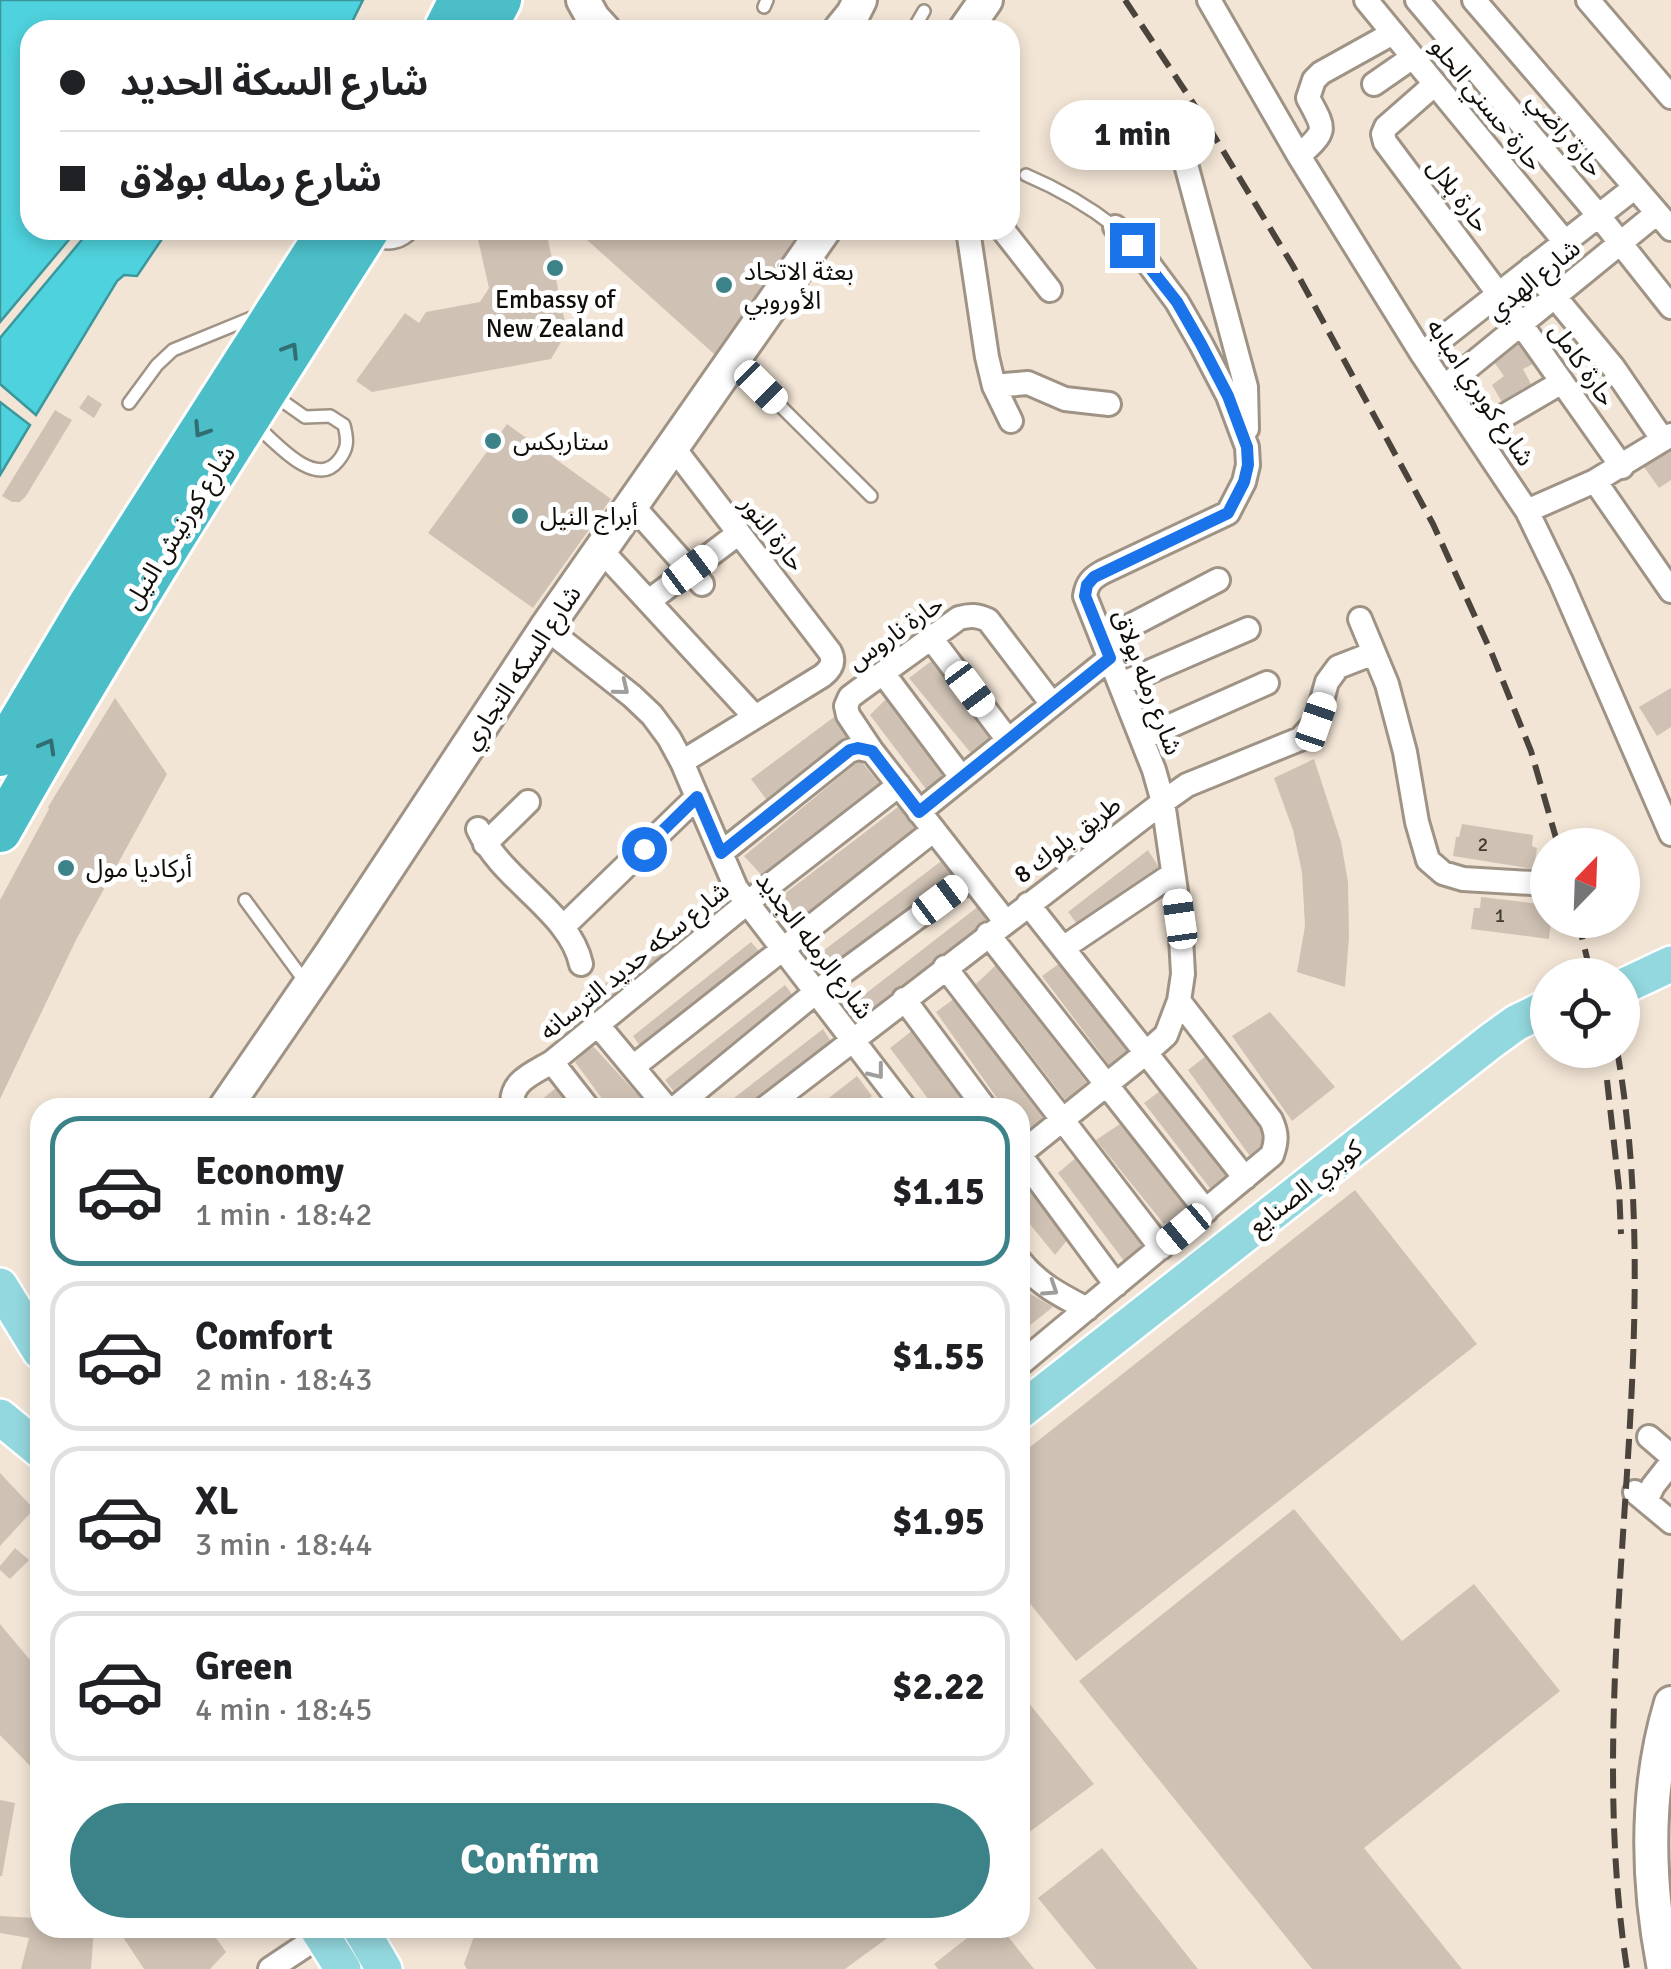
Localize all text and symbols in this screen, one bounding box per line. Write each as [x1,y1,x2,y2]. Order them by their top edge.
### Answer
street label: حارة حسني الحلو [1421,32,1550,179]
text: شارع السكة الحديد [120,59,428,106]
street label: حارة راضي [1518,86,1610,186]
callout: 1 min [1050,100,1214,170]
text: 1 min [1094,115,1171,154]
street label: حارة بلال [1421,152,1497,239]
text: شارع رمله بولاق [120,155,382,202]
route end [1110,223,1155,268]
street label: شارع الهدي [1480,232,1589,330]
place label: بعثة الاتحاد الأوروبي [744,256,854,320]
marker: Embassy of New Zealand [544,257,566,279]
marker: بعثة الاتحاد الأوروبي [713,274,735,296]
place label: Embassy of New Zealand [486,284,624,344]
street label: شارع كوبري امبابه [1417,313,1541,474]
street label: حارة كامل [1543,317,1622,412]
one-way arrow [279,342,298,360]
car [729,355,793,419]
one-way arrow [194,419,213,437]
place label: ستاربكس [513,426,609,457]
marker: ستاربكس [482,430,504,452]
street label: شارع كورنيش النيل [117,440,245,616]
street label: حارة النور [733,488,812,577]
place label: أبراج النيل [540,501,638,535]
marker: أبراج النيل [509,505,531,527]
car [657,540,723,600]
street label: شارع السكه التجاري [455,579,591,757]
street label: حارة ناروس [841,588,949,677]
street label: شارع رمله بولاق [1103,605,1189,760]
car [940,656,1000,722]
one-way arrow [611,677,629,695]
car [1292,689,1340,755]
one-way arrow [35,738,55,756]
street label: طريق بلوك 8 [1008,789,1127,890]
route start [622,827,667,872]
north arrow [1530,828,1640,938]
map controls [1530,828,1640,1068]
house number: 2 [1478,832,1488,857]
place label: أركاديا مول [86,853,192,884]
marker: أركاديا مول [55,857,77,879]
street label: شارع الرمله الجديد [747,866,880,1027]
car [907,870,973,930]
street label: شارع سكه حديد الترسانه [533,874,737,1049]
car [1161,887,1199,951]
house number: 1 [1495,903,1505,928]
button: locate [1530,958,1640,1068]
one-way arrow [866,1061,883,1079]
street label: كوبري الصنايع [1242,1133,1371,1244]
icon: car [75,1146,165,1236]
text: Economy [195,1148,344,1195]
text: $1.15 [892,1168,985,1215]
text: 1 min · 18:42 [195,1195,373,1234]
car [1151,1198,1217,1260]
one-way arrow [1040,1276,1058,1295]
icon: car [75,1311,165,1401]
text: Comfort [195,1313,333,1360]
text: $1.55 [892,1333,985,1380]
text: 2 min · 18:43 [195,1360,373,1399]
icon: car [75,1476,165,1566]
text: XL [195,1478,238,1525]
text: $1.95 [892,1498,985,1545]
text: 3 min · 18:44 [195,1525,373,1564]
icon: car [75,1641,165,1731]
text: Green [195,1643,293,1690]
text: $2.22 [892,1663,985,1710]
text: 4 min · 18:45 [195,1690,373,1729]
button: Confirm [70,1803,990,1918]

